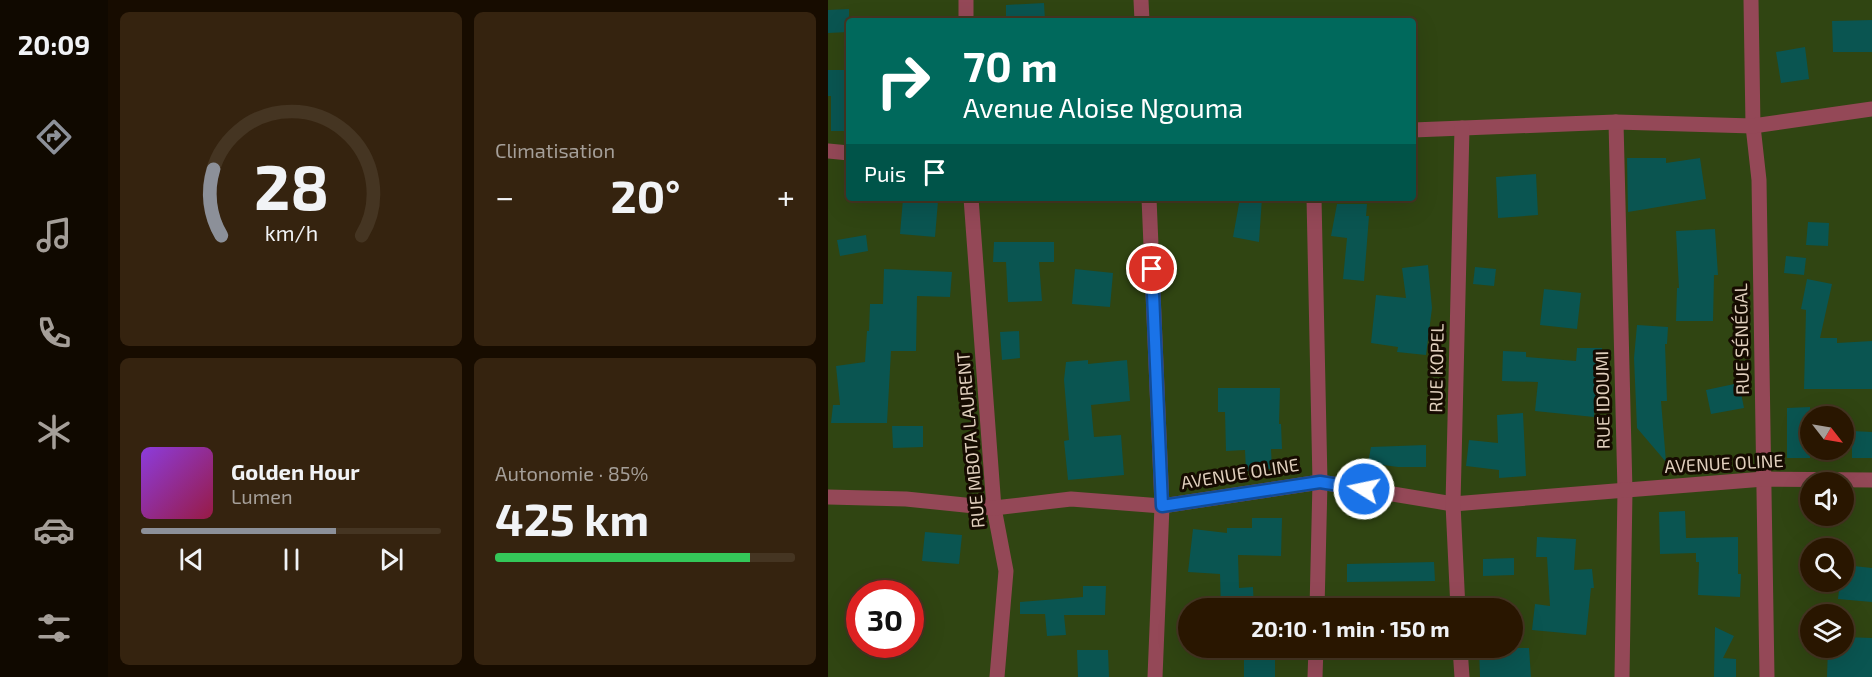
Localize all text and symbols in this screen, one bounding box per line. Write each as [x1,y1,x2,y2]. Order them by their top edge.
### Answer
text: 20:09 [18,28,90,60]
text: 70 m [963,40,1058,90]
icon: right [864,42,942,120]
text: Avenue Aloise Ngouma [963,91,1243,123]
icon: directions [33,116,75,158]
text: Climatisation [495,138,615,162]
text: 28 [253,148,329,223]
icon: arrive [918,156,951,189]
text: Puis [864,160,906,186]
text: 20° [611,168,681,222]
text: − [495,176,514,216]
text: + [777,176,795,216]
icon: music [33,214,75,256]
text: km/h [264,220,318,245]
pin [1126,243,1177,294]
icon: arrive [1135,252,1168,285]
street label: RUE SÉNÉGAL [1729,283,1753,395]
icon: phone [33,312,75,354]
street label: RUE KOPEL [1424,323,1448,413]
street label: RUE MBOTA LAURENT [951,351,989,529]
street label: RUE IDOUMI [1590,351,1614,449]
north arrow [1800,406,1854,460]
map controls [1800,406,1854,658]
icon: climate [33,411,75,453]
street label: AVENUE OLINE [1664,449,1784,477]
street label: AVENUE OLINE [1179,453,1300,493]
position arrow [1332,457,1396,521]
text: Golden Hour [231,458,360,484]
text: Autonomie · 85% [495,461,648,485]
button: sound [1800,472,1854,526]
text: Lumen [231,484,293,508]
text: 425 km [495,491,649,545]
icon: car [33,509,75,551]
button: search [1800,538,1854,592]
icon: previous [175,543,208,576]
icon: pause [275,543,308,576]
icon: next [375,543,408,576]
speed limit sign: 30 [846,580,924,658]
button: layers [1800,604,1854,658]
icon: filters [33,607,75,649]
text: 20:10 · 1 min · 150 m [1251,615,1450,641]

